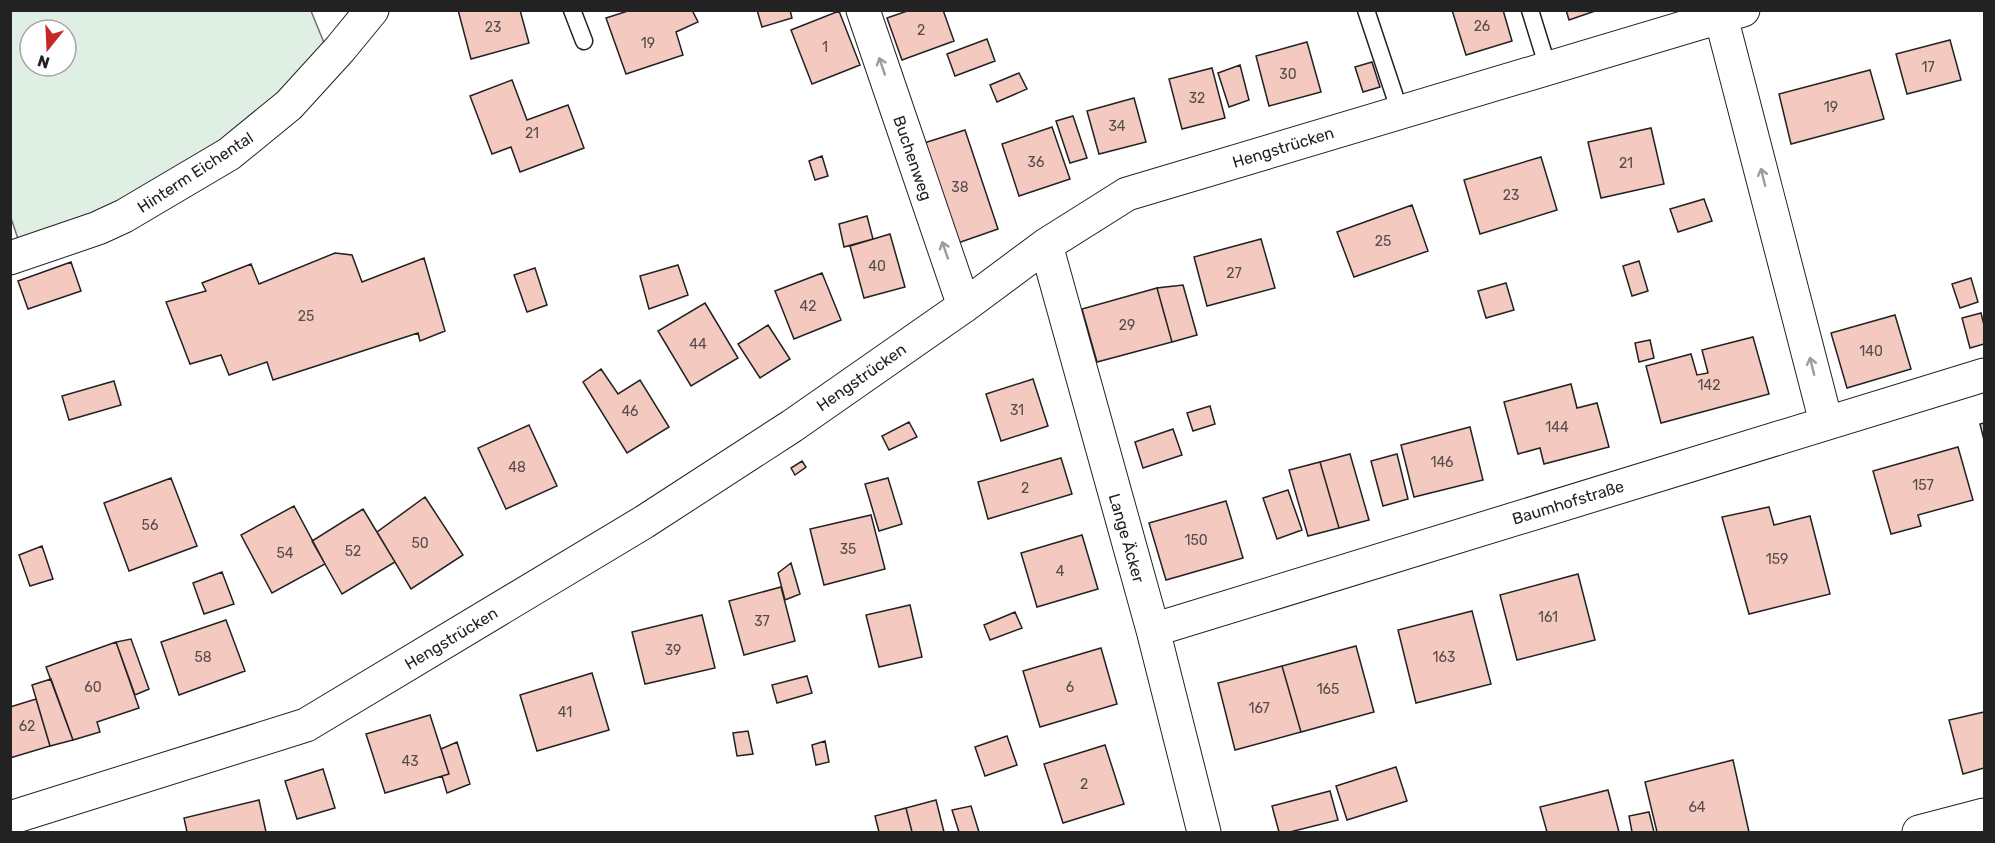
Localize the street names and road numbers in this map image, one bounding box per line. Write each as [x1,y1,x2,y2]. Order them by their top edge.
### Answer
street label: Buchenweg [889,113,936,203]
street label: Hengstrücken [1230,123,1336,172]
street label: Hinterm Eichental [134,128,257,217]
street label: Hengstrücken [813,339,910,415]
street label: Baumhofstraße [1510,476,1626,529]
street label: Lange Äcker [1105,491,1148,585]
street label: Hengstrücken [401,603,501,674]

